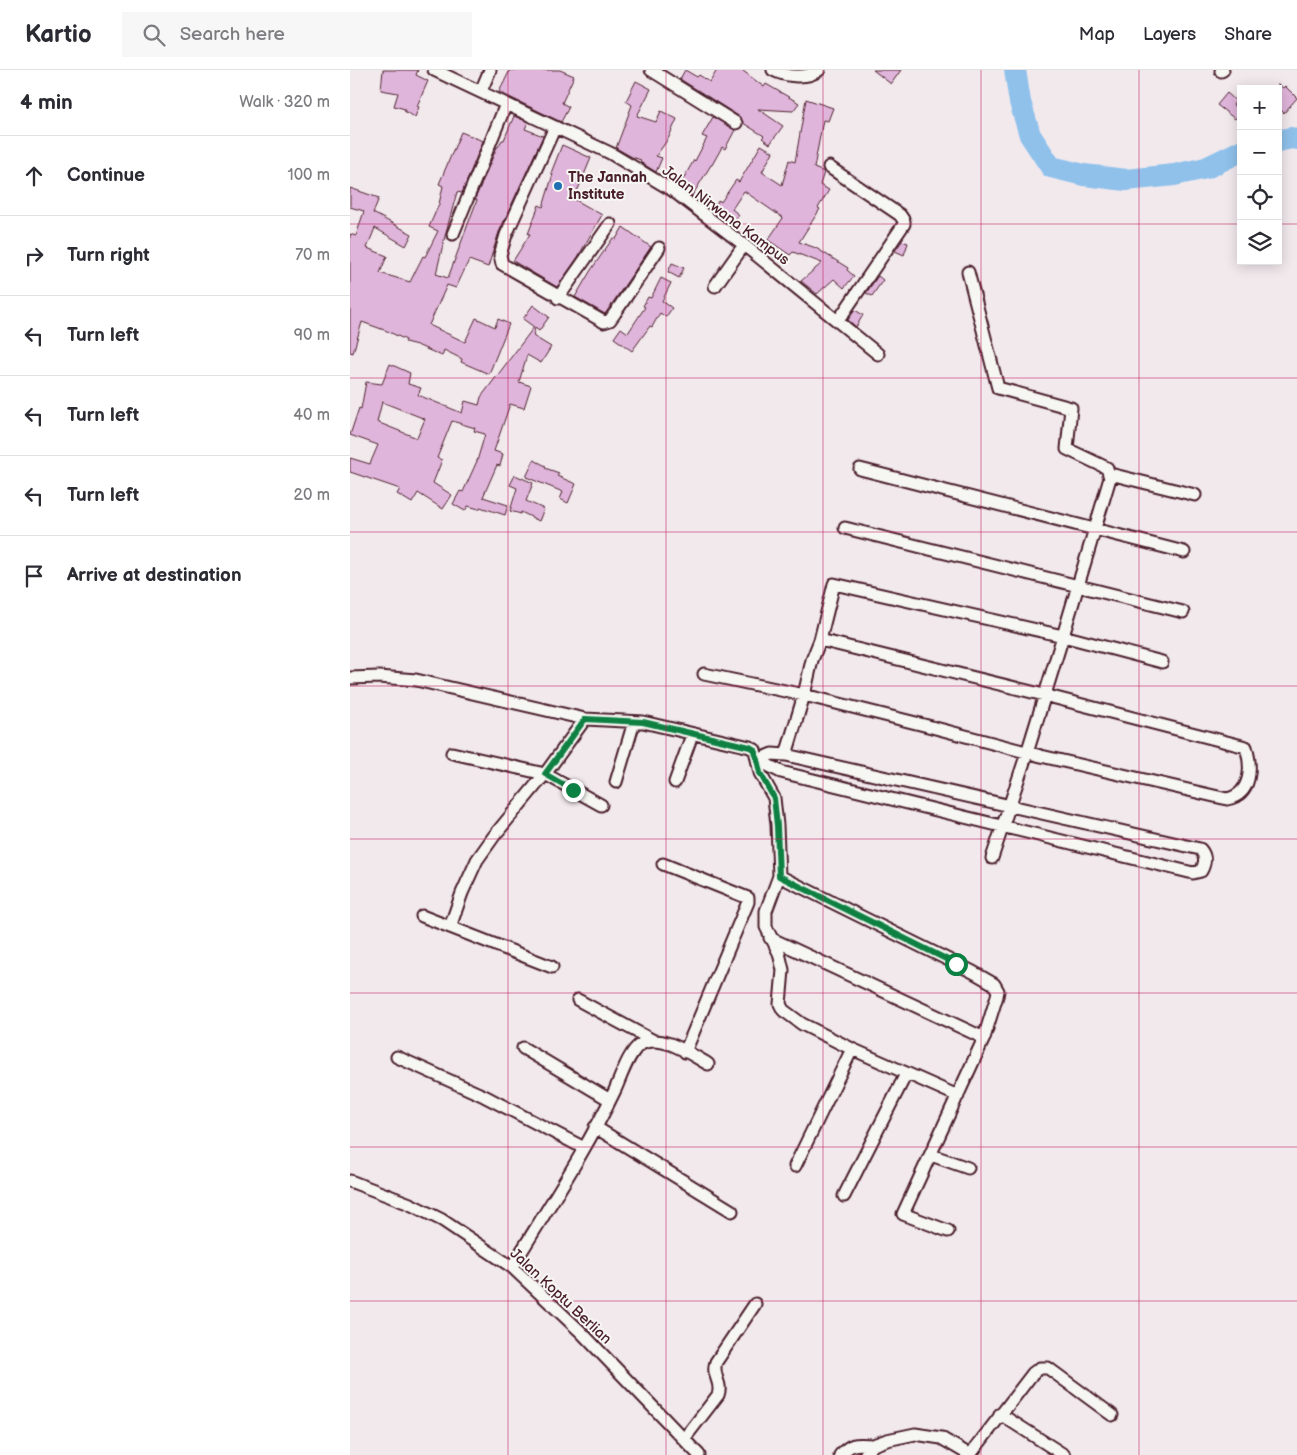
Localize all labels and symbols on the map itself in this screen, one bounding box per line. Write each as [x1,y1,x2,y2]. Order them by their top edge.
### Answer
street label: Jalan Nirwana Kampus [658,161,794,270]
place label: The Jannah Institute [568,168,647,204]
marker: The Jannah Institute [552,180,564,192]
route end [562,779,585,802]
route start [945,953,968,976]
street label: Jalan Koptu Berlian [506,1244,615,1348]

